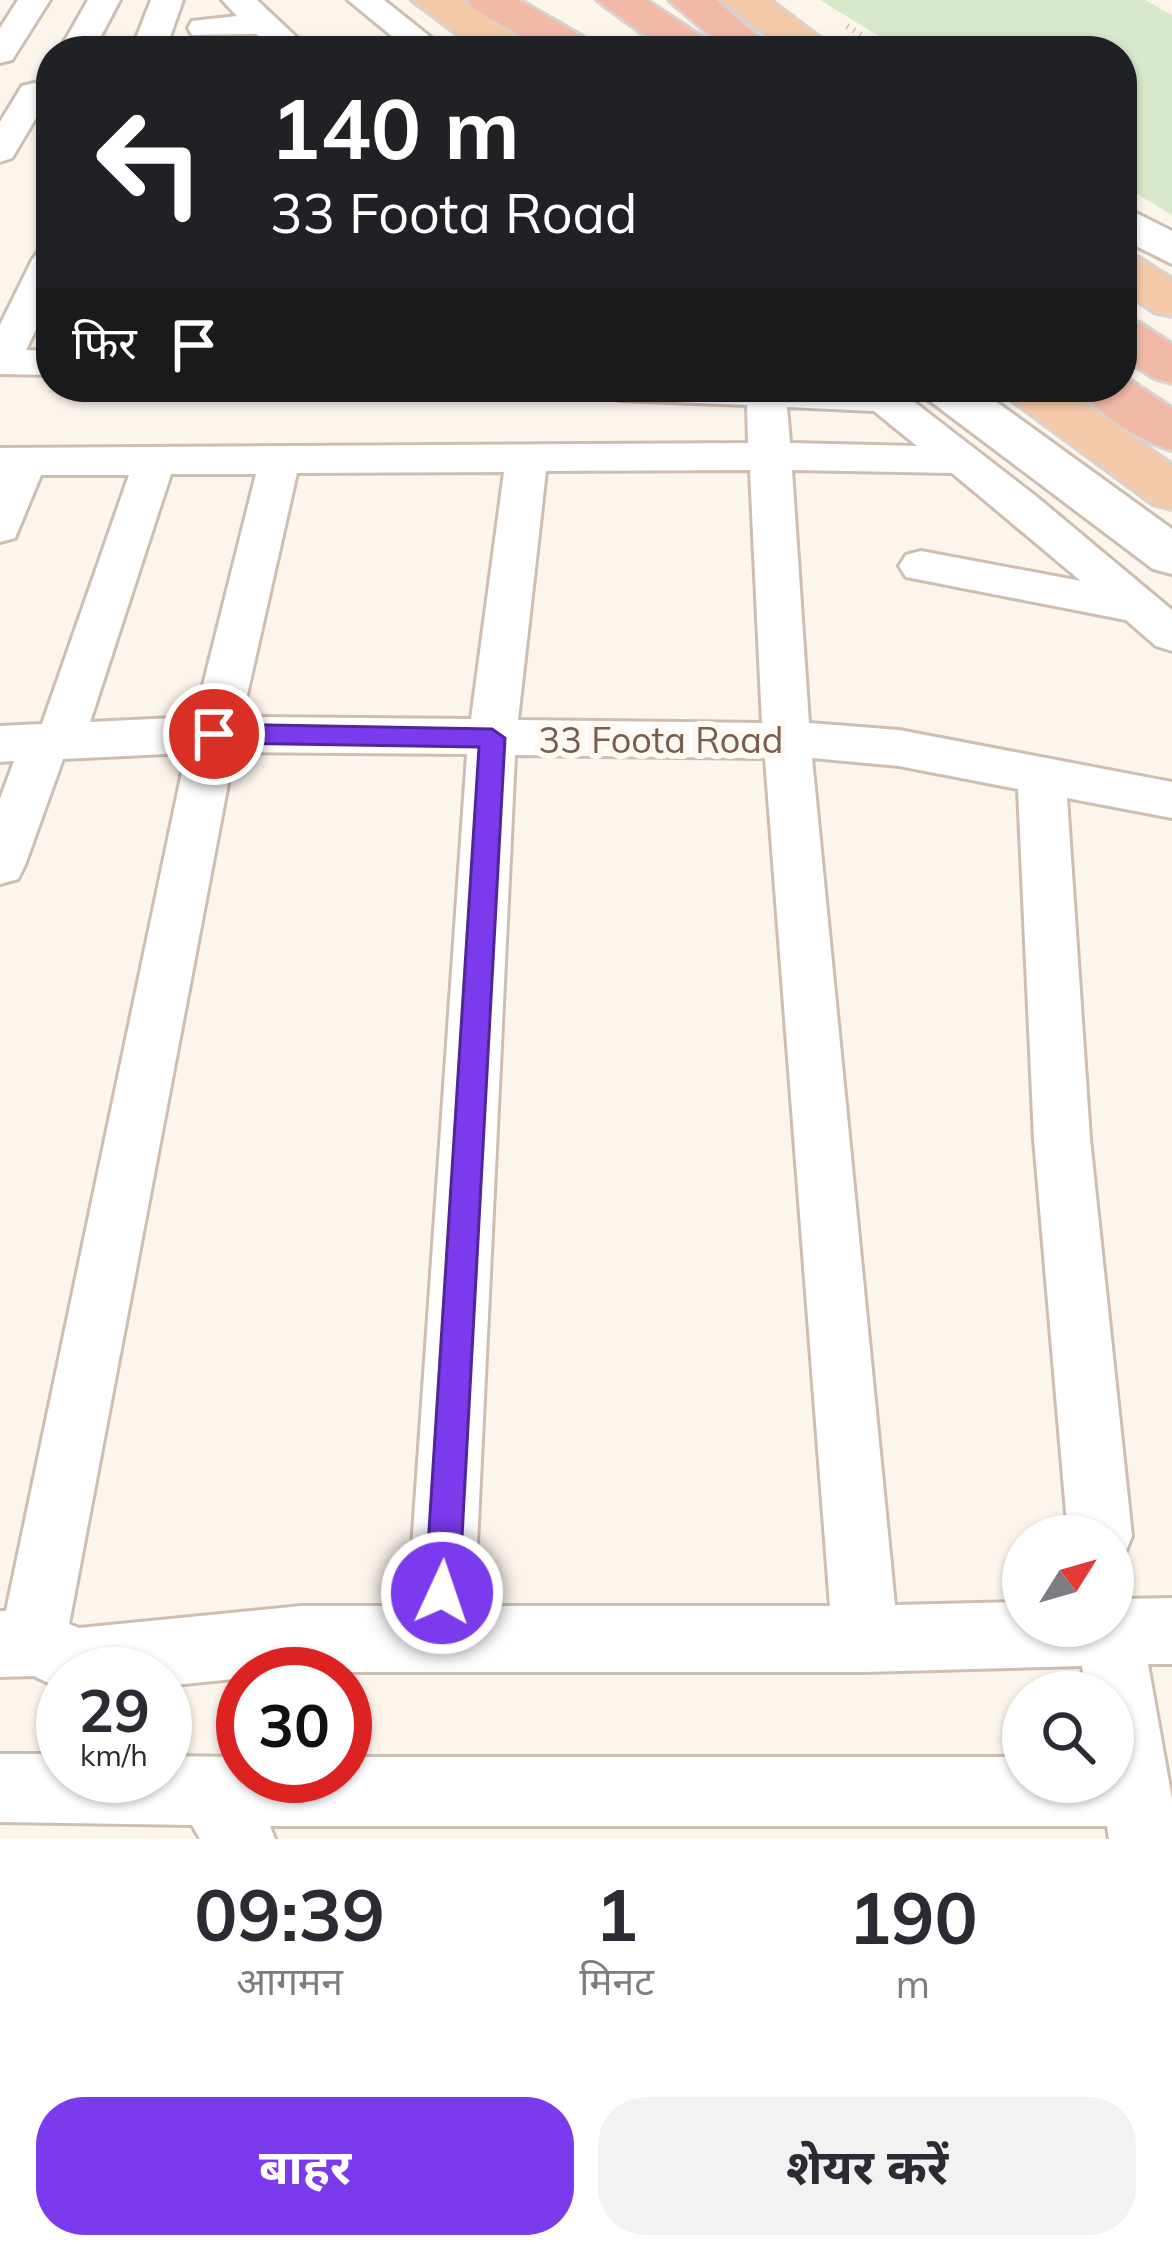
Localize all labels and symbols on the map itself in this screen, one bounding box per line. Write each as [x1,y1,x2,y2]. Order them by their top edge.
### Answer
pin [163,683,265,785]
street label: 33 Foota Road [539,717,783,762]
north arrow [1002,1515,1134,1647]
position arrow [379,1530,505,1656]
speed limit sign: 30 [216,1647,372,1803]

